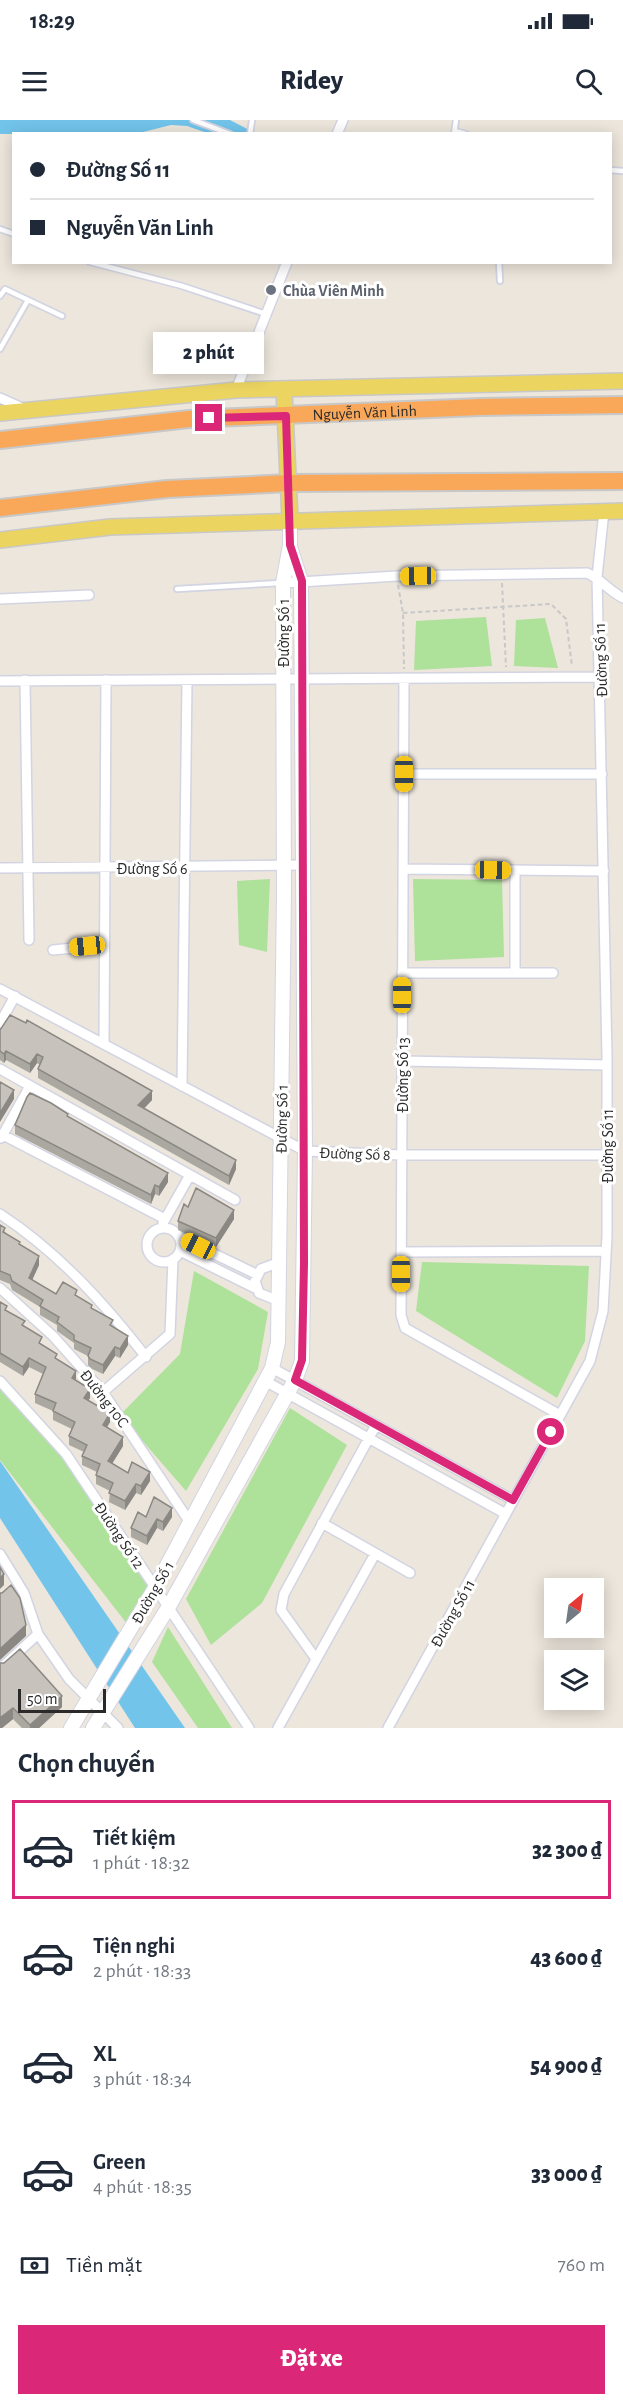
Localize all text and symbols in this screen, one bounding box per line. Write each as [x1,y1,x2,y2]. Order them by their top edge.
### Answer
text: 18:29 [30,10,75,32]
icon: menu [18,65,51,98]
icon: search [572,65,605,98]
text: Ridey [280,67,343,94]
text: Đường Số 11 [66,159,171,181]
text: Nguyễn Văn Linh [66,217,214,239]
marker: Chùa Viên Minh [264,283,278,297]
place label: Chùa Viên Minh [283,283,384,299]
callout: 2 phút [154,331,264,373]
text: 2 phút [183,343,234,363]
street label: Nguyễn Văn Linh [312,403,417,423]
route end [195,404,222,431]
car [400,567,436,585]
street label: Đường Số 1 [276,598,292,668]
street label: Đường Số 11 [592,622,610,697]
car [395,756,413,792]
street label: Đường Số 6 [116,861,188,877]
car [475,861,511,879]
car [68,935,106,957]
car [393,977,411,1013]
street label: Đường Số 13 [395,1037,411,1113]
street label: Đường Số 1 [273,1084,291,1154]
street label: Đường Số 11 [600,1109,616,1183]
street label: Đường Số 8 [319,1145,391,1163]
car [178,1230,218,1262]
car [392,1256,410,1292]
street label: Đường 10C [77,1367,131,1430]
route start [537,1418,564,1445]
street label: Đường Số 12 [91,1499,147,1572]
street label: Đường Số 1 [129,1559,177,1626]
street label: Đường Số 11 [428,1577,478,1650]
north arrow [544,1578,604,1638]
map controls [544,1578,604,1710]
button: layers [544,1650,604,1710]
scale bar [18,1686,106,1714]
text: 50 m [27,1691,58,1707]
text: Chọn chuyến [18,1750,155,1777]
icon: car [21,1823,75,1877]
text: Tiết kiệm [93,1827,176,1849]
text: 32 300 ₫ [532,1839,602,1861]
text: 1 phút · 18:32 [93,1853,190,1873]
icon: car [21,1931,75,1985]
text: Tiện nghi [93,1935,175,1957]
text: 43 600 ₫ [530,1947,602,1969]
text: 2 phút · 18:33 [93,1961,191,1981]
icon: car [21,2039,75,2093]
text: XL [93,2043,116,2065]
text: 54 900 ₫ [530,2055,602,2077]
text: 3 phút · 18:34 [93,2069,192,2089]
icon: car [21,2147,75,2201]
text: Green [93,2151,146,2173]
text: 33 000 ₫ [531,2163,602,2185]
text: 4 phút · 18:35 [93,2177,192,2197]
icon: cash [18,2249,51,2282]
text: Tiền mặt [66,2254,142,2276]
text: 760 m [557,2255,605,2275]
button: Đặt xe [18,2325,605,2394]

